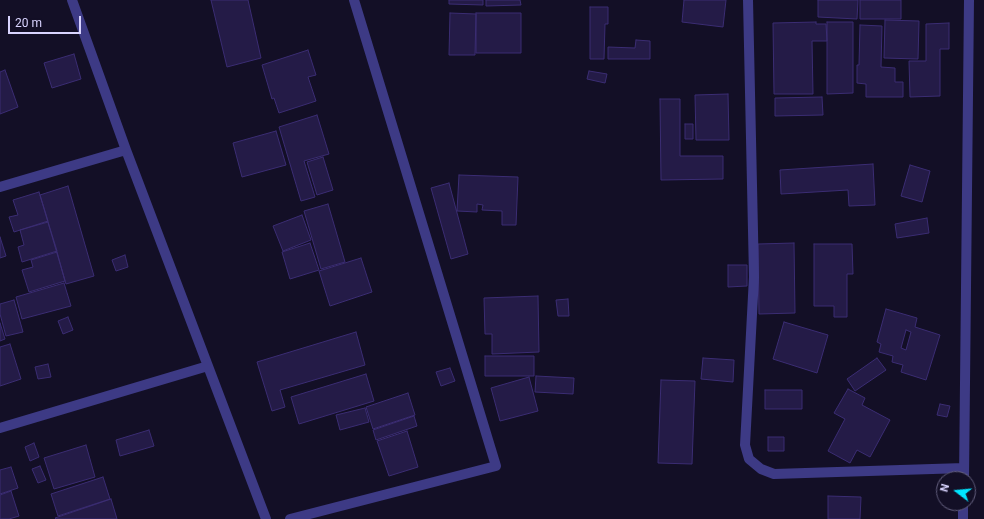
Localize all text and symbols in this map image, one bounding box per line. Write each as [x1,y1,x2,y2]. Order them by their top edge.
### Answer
scale bar [10,8,83,34]
text: 20 m [15,16,42,30]
north arrow [936,471,976,511]
text: N [938,482,952,493]

